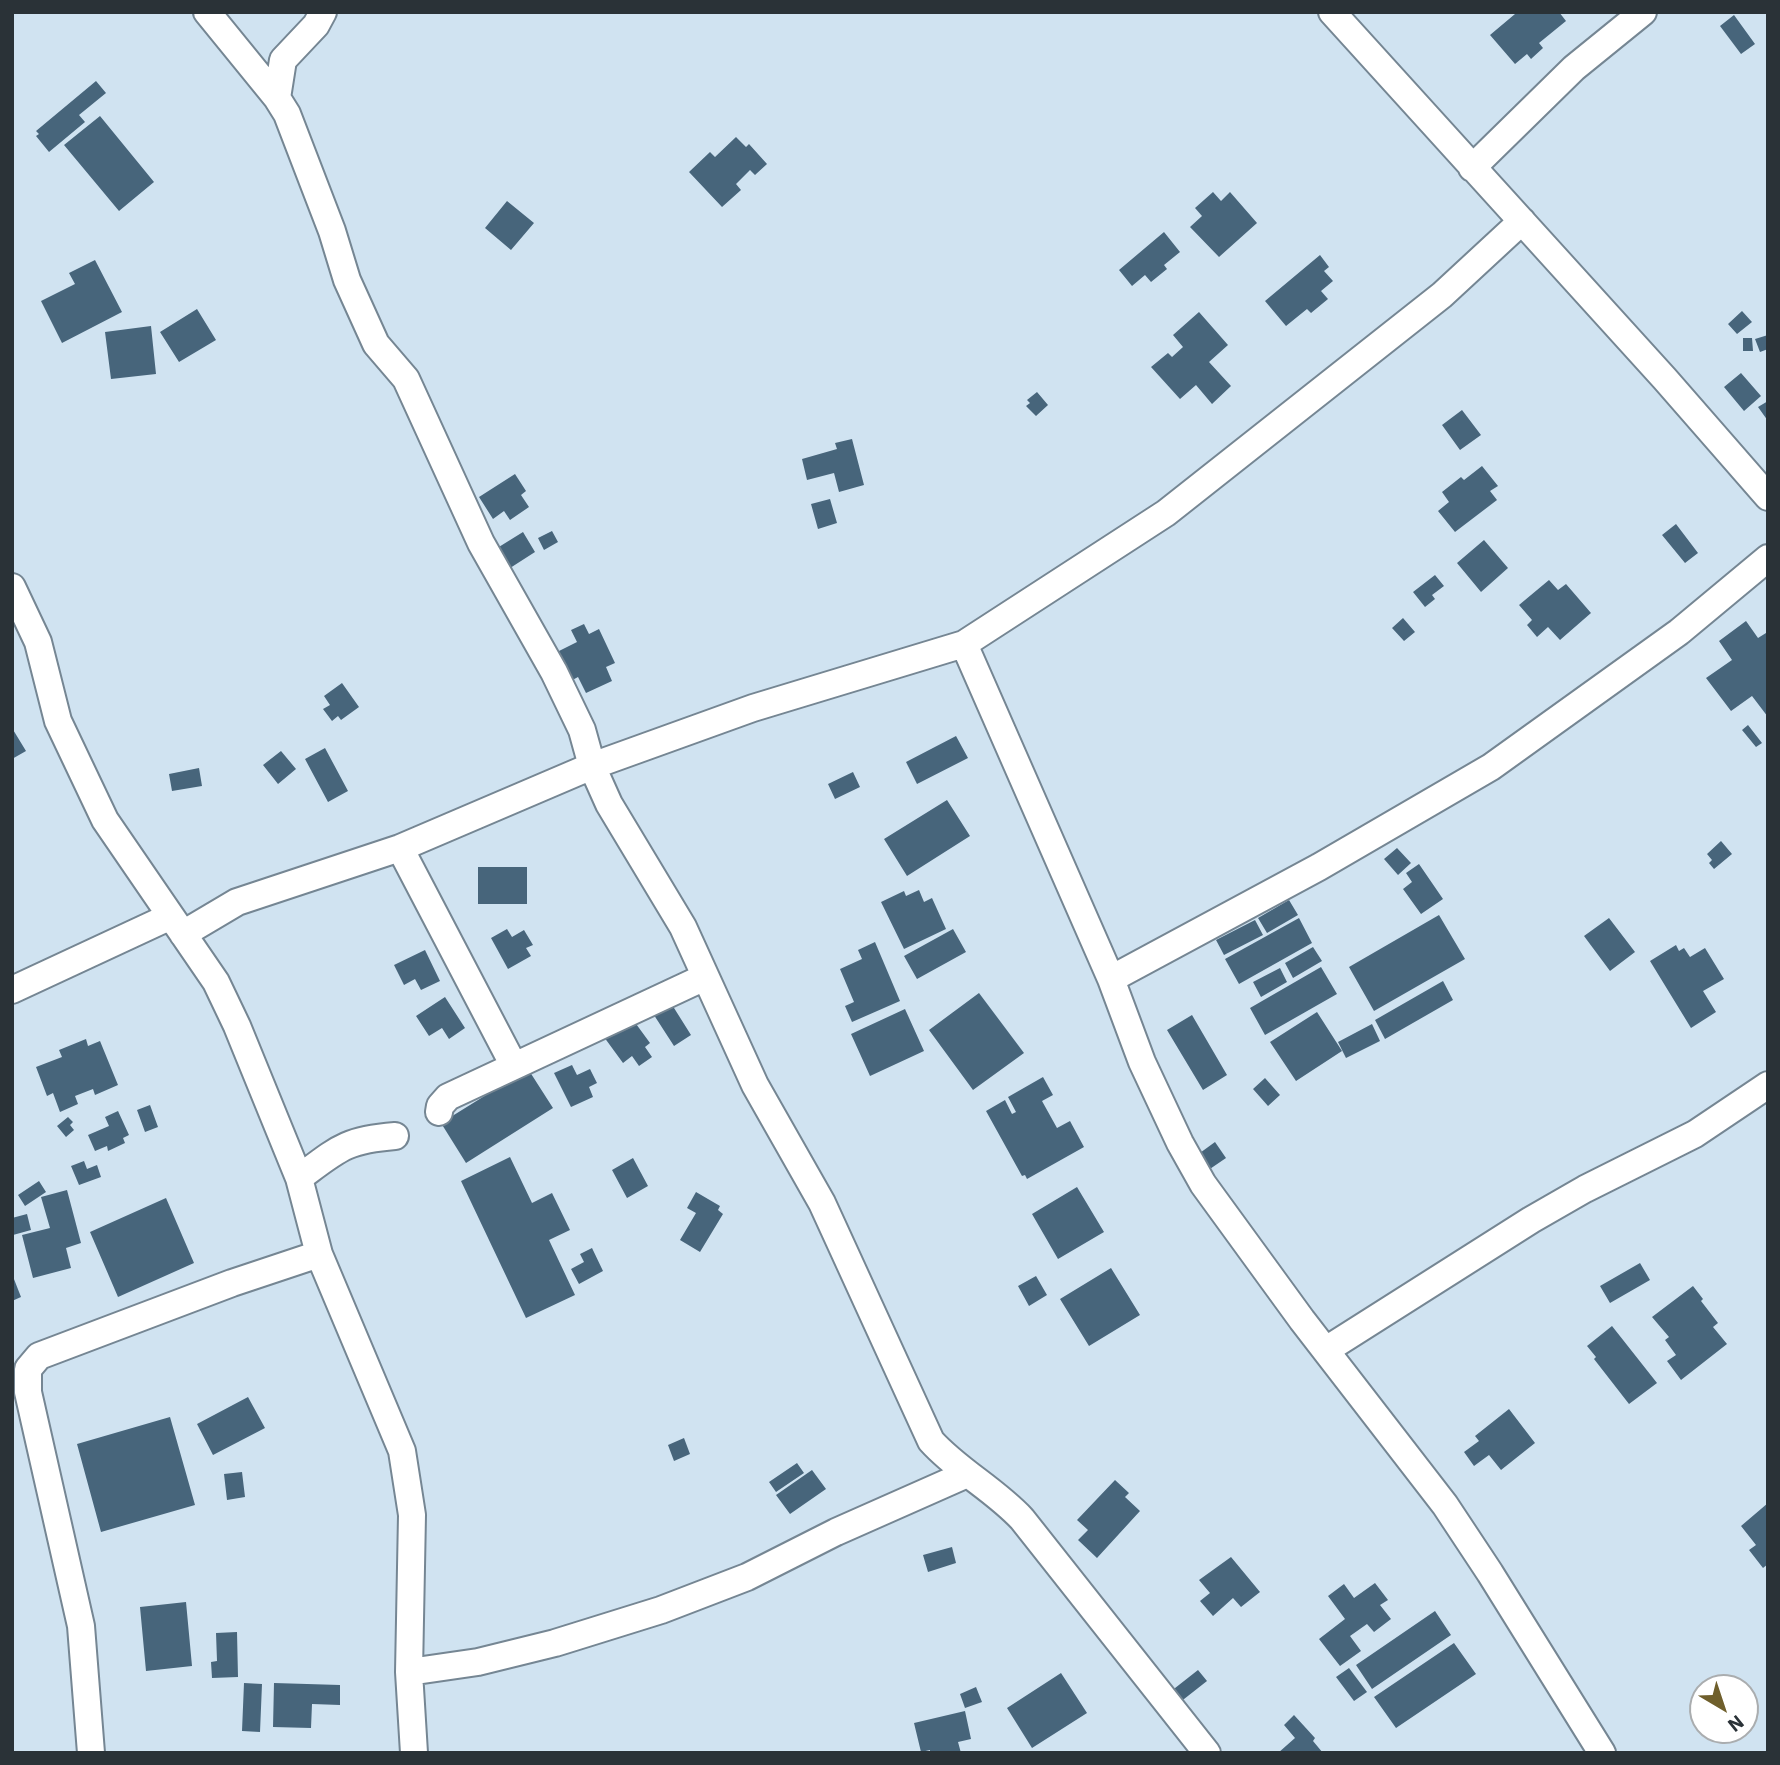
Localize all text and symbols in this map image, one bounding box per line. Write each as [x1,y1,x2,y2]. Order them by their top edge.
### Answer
north arrow [1689,1674,1759,1744]
text: N [1723,1710,1749,1737]

